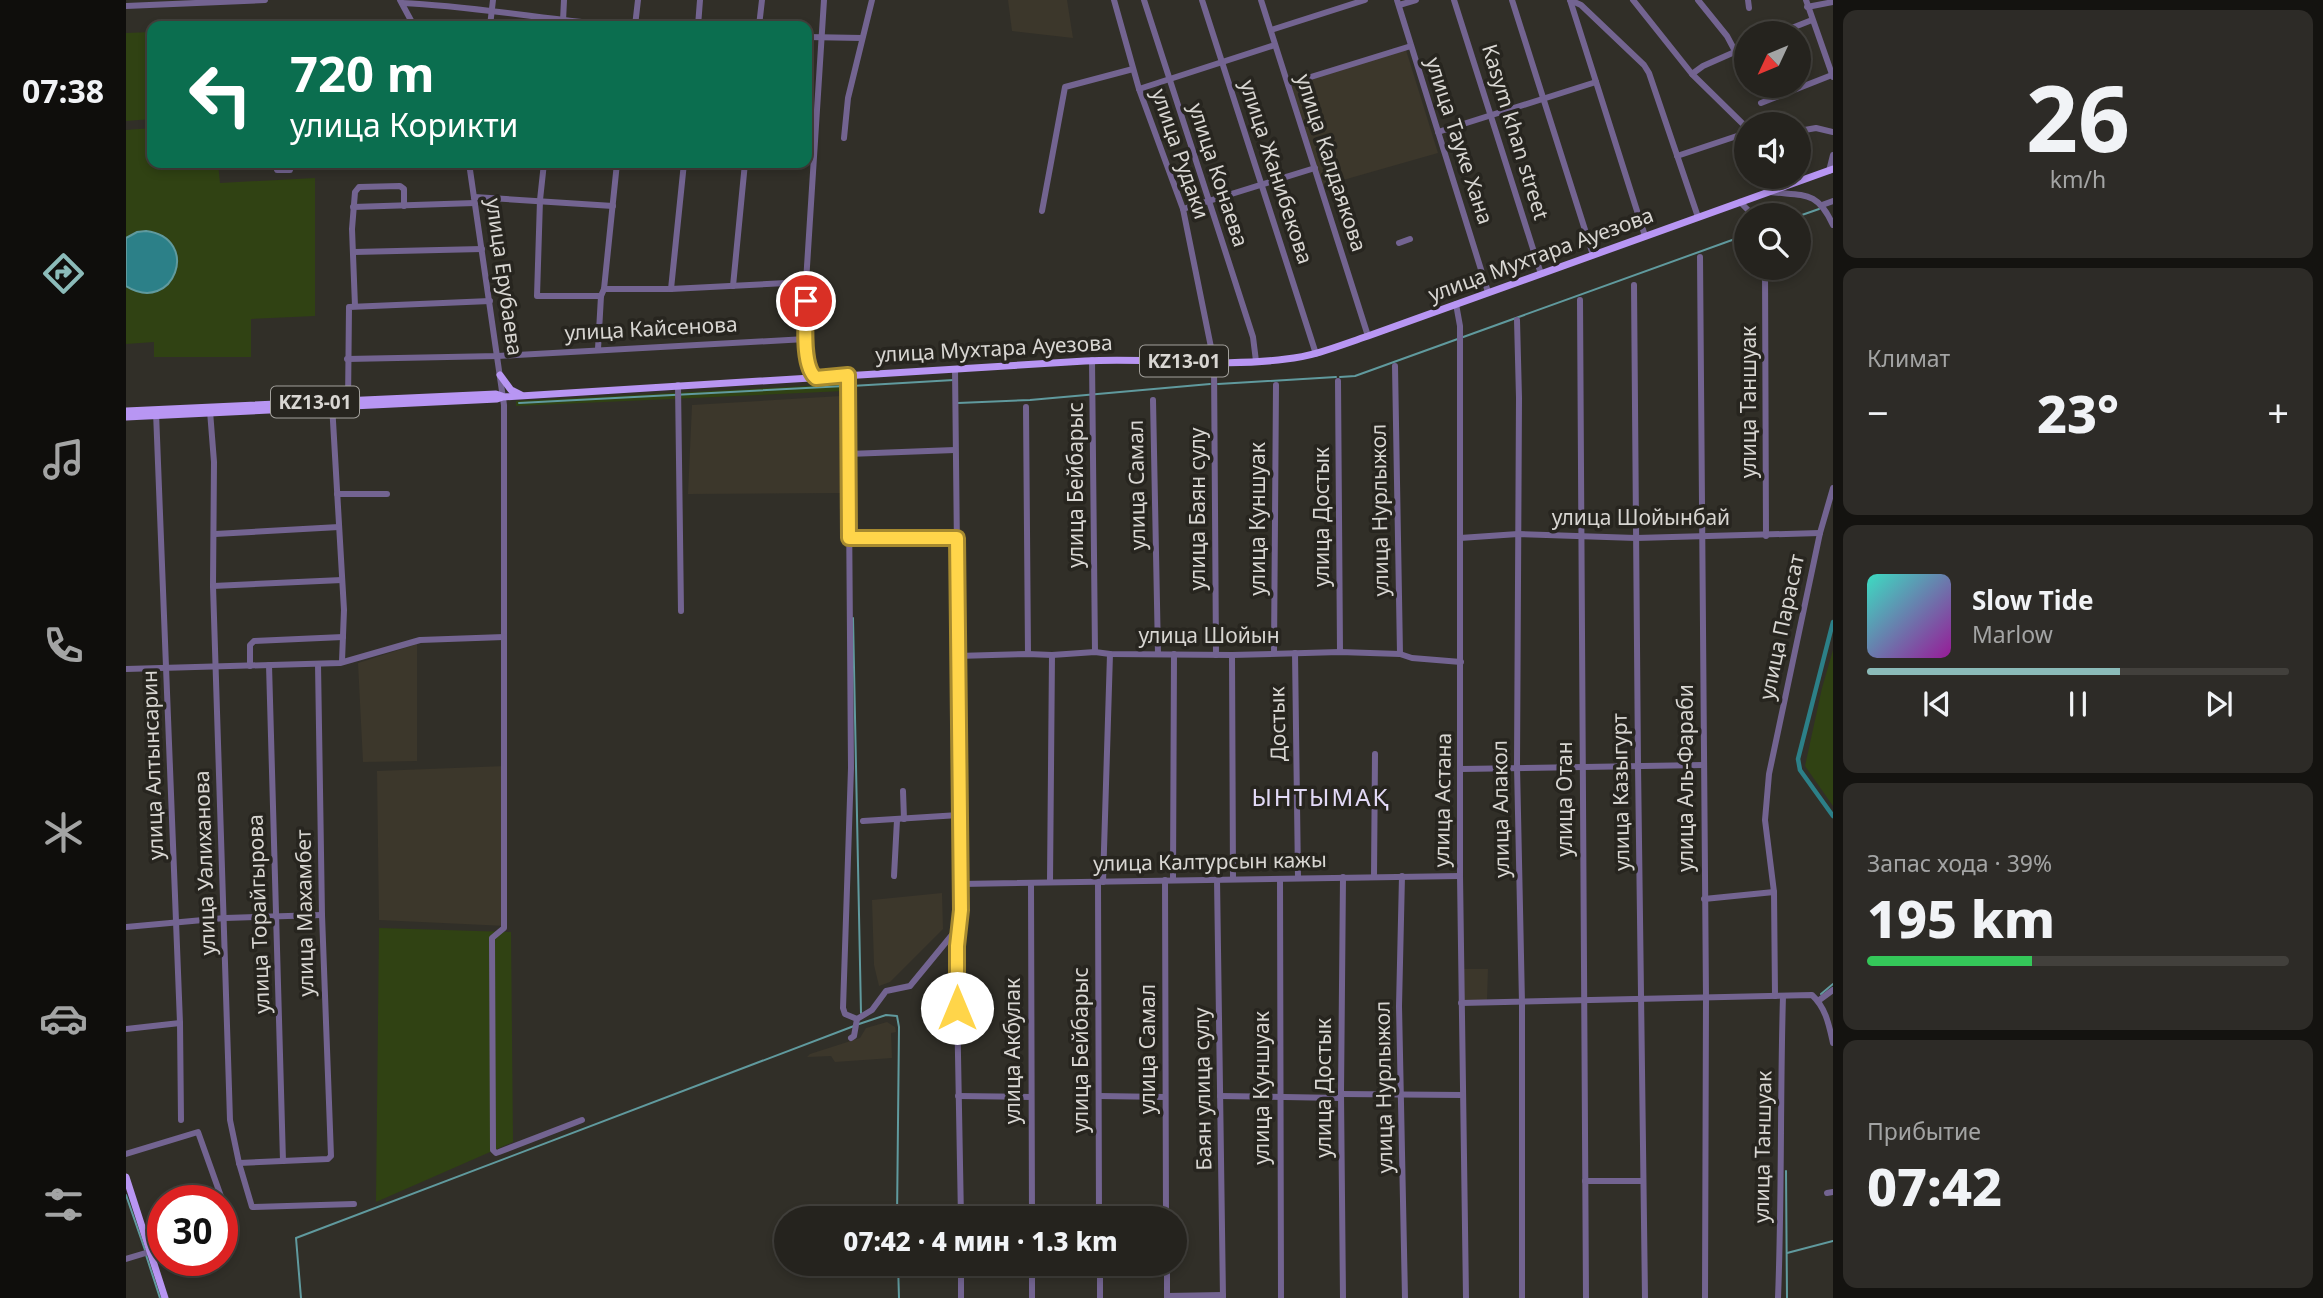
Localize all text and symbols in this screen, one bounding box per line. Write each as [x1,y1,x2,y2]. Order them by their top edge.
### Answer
north arrow [1734,21,1811,98]
map controls [1734,21,1811,280]
text: 720 m [290,40,435,106]
street label: Kasym khan street [1476,40,1556,223]
icon: left [175,49,266,140]
street label: улица Тауке Хана [1420,54,1500,228]
text: 26 [2026,55,2130,179]
text: 07:38 [22,69,104,112]
street label: улица Калдаякова [1290,70,1374,255]
street label: улица Жанибекова [1234,76,1320,267]
street label: улица Рудаки [1146,85,1216,223]
street label: улица Конаева [1182,99,1255,250]
text: улица Корикти [290,103,518,146]
button: sound [1734,112,1811,189]
text: km/h [2050,163,2106,195]
street label: улица Ерубаева [480,196,530,357]
street label: улица Мухтара Ауезова [1424,200,1657,308]
button: search [1734,203,1811,280]
icon: directions [39,249,88,298]
pin [776,271,836,331]
icon: arrive [787,282,825,320]
street label: улица Кайсенова [564,309,738,347]
street label: улица Таншуак [1734,326,1762,478]
street label: улица Мухтара Ауезова [875,328,1113,368]
text: Климат [1867,342,1950,374]
road number: KZ13-01 [1140,346,1228,376]
text: 23° [2037,377,2119,448]
road number: KZ13-01 [271,386,359,418]
text: − [1867,386,1889,438]
text: + [2267,386,2289,438]
street label: улица Бейбарыс [1061,402,1089,568]
street label: улица Самал [1121,420,1151,550]
street label: улица Нурлыжол [1363,423,1395,597]
street label: улица Баян сулу [1183,427,1211,591]
icon: music [39,435,88,484]
street label: улица Куншуак [1243,442,1271,596]
street label: улица Достык [1307,447,1335,587]
street label: улица Шойынбай [1552,503,1730,531]
street label: улица Парасат [1752,551,1810,702]
text: Slow Tide [1972,582,2094,618]
text: Marlow [1972,618,2053,650]
icon: phone [39,621,88,670]
street label: улица Шойын [1138,621,1280,649]
street label: улица Алтынсарин [135,670,169,860]
street label: улица Аль-Фараби [1671,684,1699,872]
icon: previous [1918,685,1956,723]
icon: pause [2059,685,2097,723]
icon: next [2200,685,2238,723]
street label: Достык [1262,686,1292,762]
street label: улица Казыгурт [1605,713,1635,871]
street label: улица Астана [1427,732,1457,867]
street label: улица Алакол [1485,740,1515,878]
street label: улица Отан [1550,741,1578,857]
street label: улица Уалиханова [187,770,221,956]
district label: ЫНТЫМАҚ [1251,780,1391,813]
icon: climate [39,808,88,857]
street label: улица Торайгырова [241,814,275,1014]
street label: улица Махамбет [289,829,319,997]
street label: улица Калтурсын кажы [1093,845,1327,877]
text: Запас хода · 39% [1867,847,2052,879]
text: 195 km [1867,882,2055,953]
street label: улица Бейбарыс [1066,967,1094,1133]
position arrow [920,971,994,1045]
street label: улица Акбулак [998,978,1026,1124]
street label: улица Самал [1133,984,1161,1114]
icon: car [39,994,88,1043]
street label: улица Нурлыжол [1367,1000,1399,1174]
street label: Баян улица сулу [1187,1007,1217,1171]
street label: улица Куншуак [1247,1011,1275,1165]
street label: улица Достык [1309,1018,1337,1158]
street label: улица Таншуак [1747,1071,1777,1223]
text: Прибытие [1867,1115,1981,1147]
text: 07:42 [1867,1150,2002,1221]
icon: filters [39,1180,88,1229]
speed limit sign: 30 [147,1185,238,1276]
text: 07:42 · 4 мин · 1.3 km [843,1223,1118,1259]

